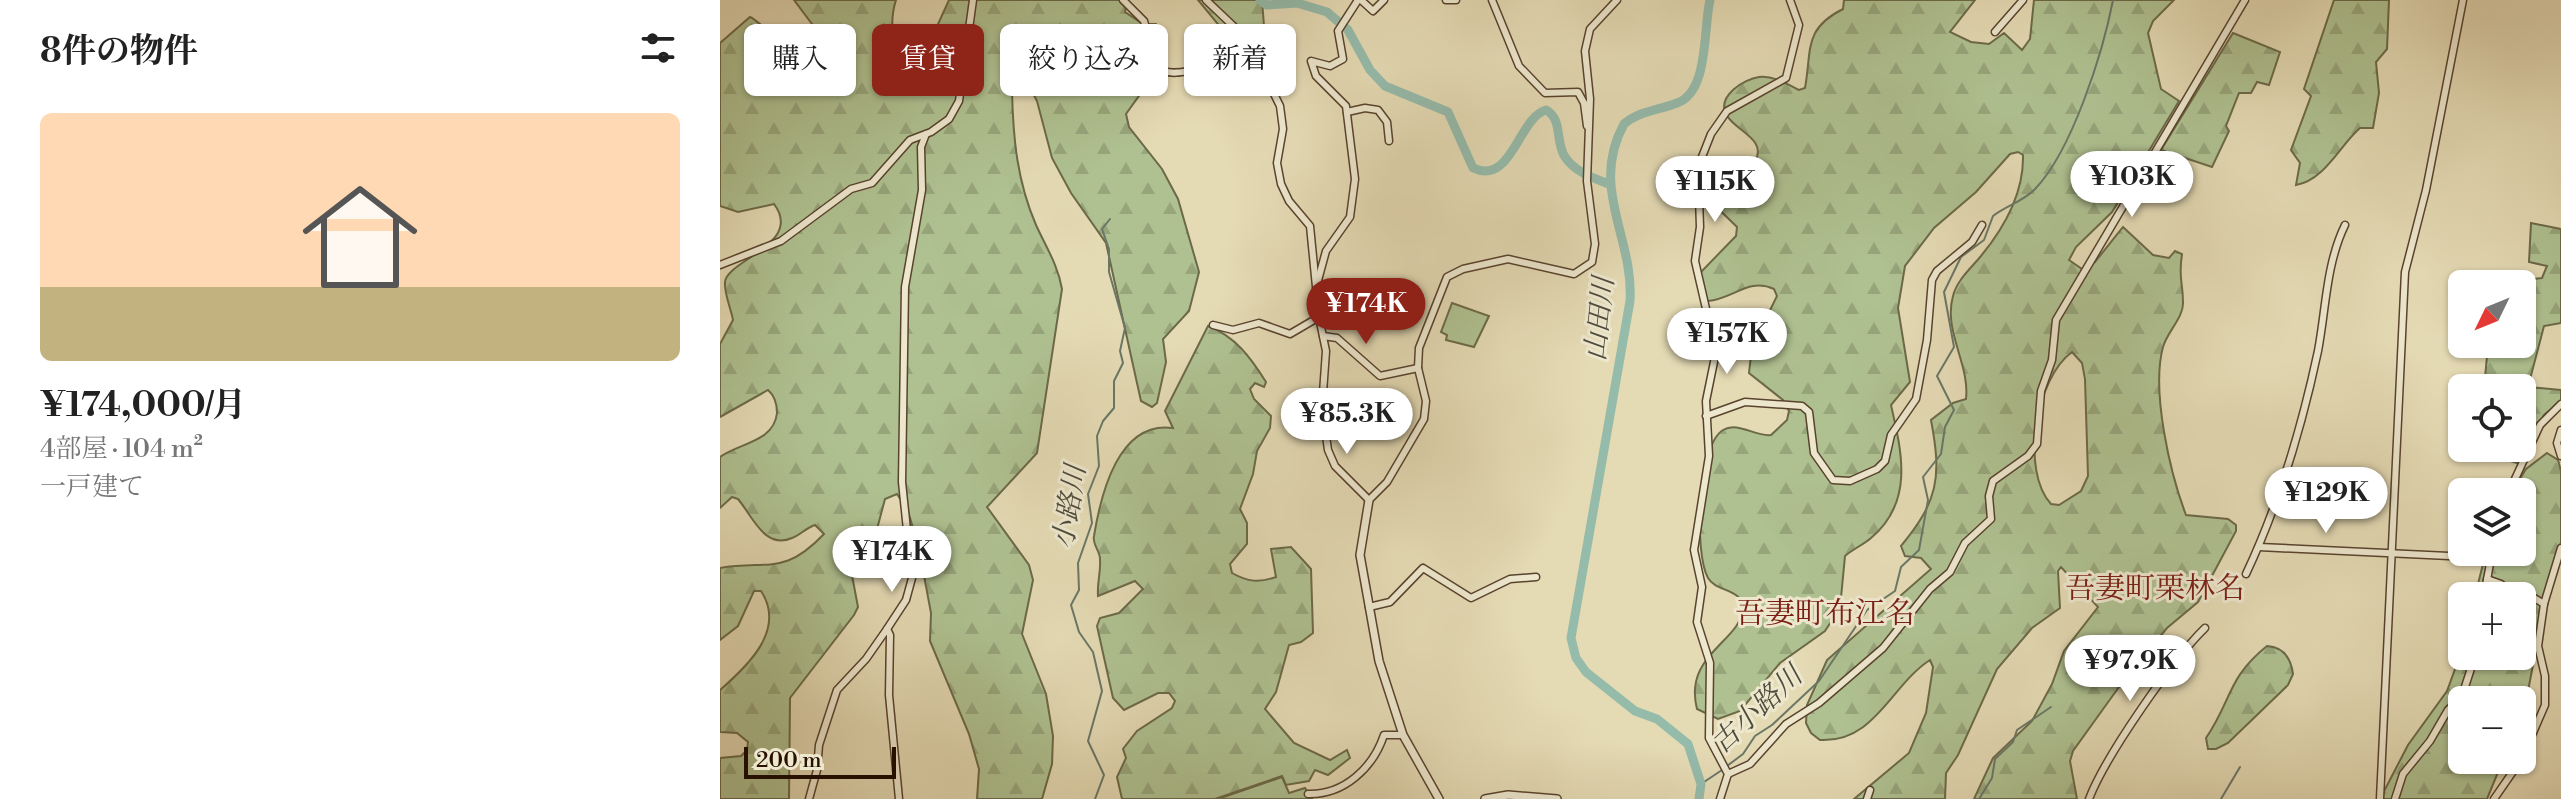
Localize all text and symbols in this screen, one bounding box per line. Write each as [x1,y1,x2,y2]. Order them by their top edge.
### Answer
chip: 購入 [744,24,856,96]
chip: 賃貸 [872,24,984,96]
chip: 絞り込み [1000,24,1168,96]
chip: 新着 [1184,24,1296,96]
icon: filters [636,26,680,70]
text: 8件の物件 [40,31,198,73]
pin: ¥103K [2076,151,2188,219]
pin: ¥115K [1659,156,1771,224]
text: ¥103K [2088,161,2176,193]
icon: home [288,165,432,309]
text: ¥115K [1674,166,1756,198]
north arrow [2448,270,2536,358]
map controls [2448,270,2536,774]
water label: 山田川 [1578,272,1622,363]
pin: ¥174K [1310,278,1422,346]
text: ¥174K [1324,288,1408,320]
pin: ¥157K [1671,308,1783,376]
text: ¥157K [1685,318,1769,350]
button: locate [2448,374,2536,462]
text: ¥174,000/月 [40,385,246,427]
pin: ¥85.3K [1282,388,1412,456]
text: ¥85.3K [1299,398,1395,430]
text: 4部屋 · 104 m² [40,433,203,465]
water label: 小路川 [1046,460,1094,551]
pin: ¥129K [2270,467,2382,535]
text: 一戸建て [40,471,144,503]
text: ¥129K [2283,477,2369,509]
button: layers [2448,478,2536,566]
pin: ¥174K [836,526,948,594]
text: ¥174K [850,536,934,568]
district label: 吾妻町栗林名 [2065,570,2245,608]
button: + [2448,582,2536,670]
district label: 吾妻町布江名 [1735,595,1915,633]
pin: ¥97.9K [2065,635,2195,703]
text: ¥97.9K [2083,645,2177,677]
water label: 古小路川 [1704,657,1812,761]
button: − [2448,686,2536,774]
scale bar [744,743,896,779]
text: 200 m [756,747,822,774]

